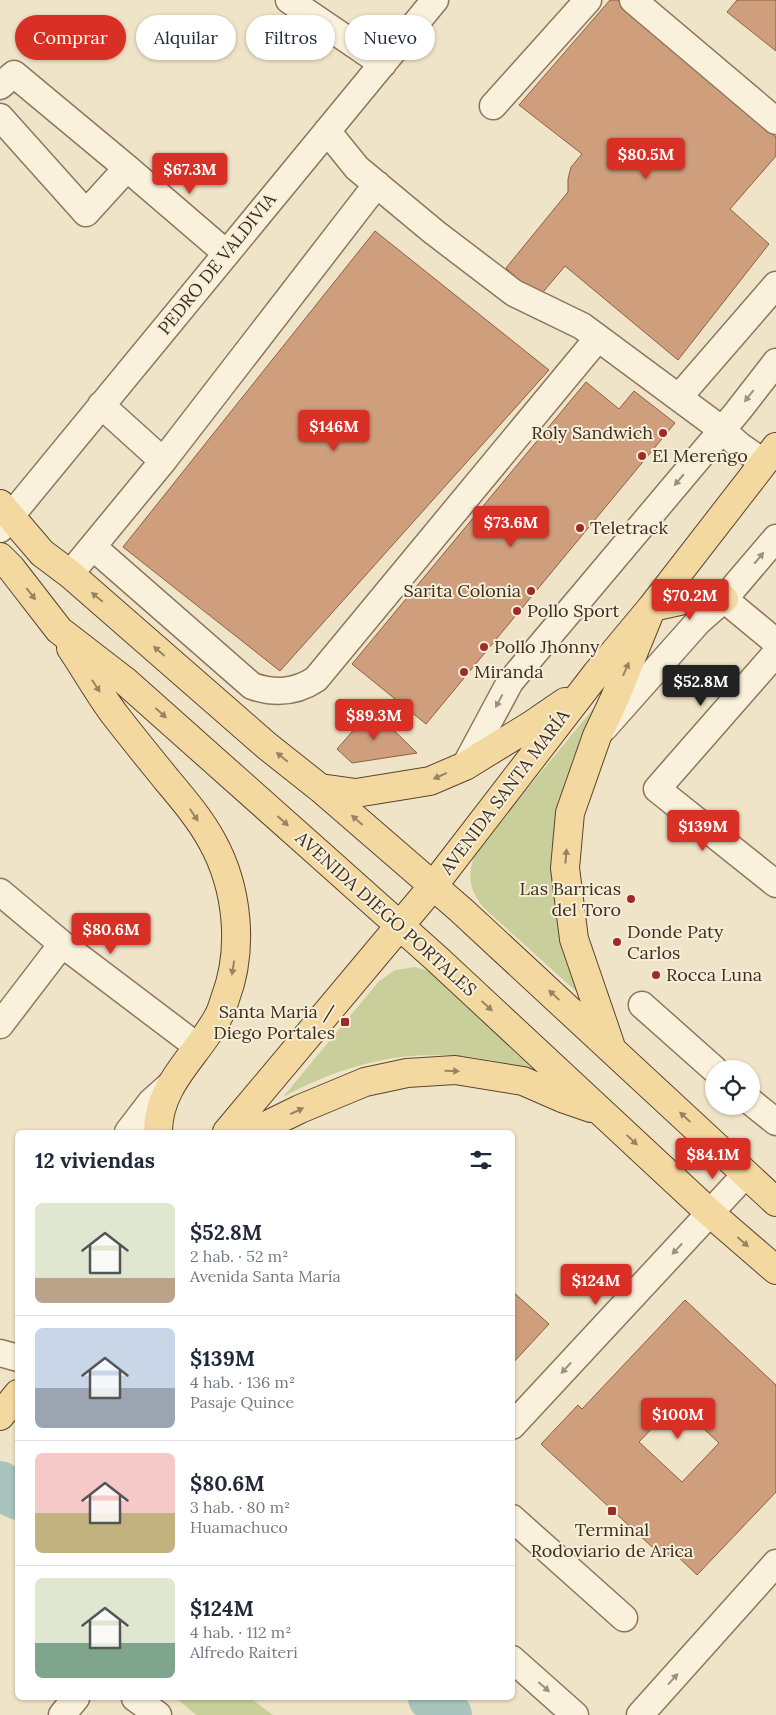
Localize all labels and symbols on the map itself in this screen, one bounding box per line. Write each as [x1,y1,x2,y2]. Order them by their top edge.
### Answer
pin: $80.5M [605,138,687,180]
pin: $67.3M [149,152,231,195]
street label: PEDRO DE VALDIVIA [152,188,281,339]
one-way arrow [744,389,755,402]
pin: $146M [299,410,369,452]
place label: Roly Sandwich [531,421,653,444]
marker: Roly Sandwich [657,427,669,439]
place label: El Merengo [652,444,748,467]
marker: El Merengo [636,450,648,462]
one-way arrow [673,474,685,486]
pin: $73.6M [470,506,552,548]
place label: Teletrack [590,516,668,539]
marker: Teletrack [574,522,586,534]
one-way arrow [754,552,765,565]
pin: $70.2M [649,578,731,621]
place label: Sarita Colonia [404,579,521,602]
marker: Sarita Colonia [525,585,537,597]
one-way arrow [26,587,37,600]
one-way arrow [91,592,103,603]
place label: Pollo Sport [527,599,620,622]
marker: Pollo Sport [511,605,523,617]
place label: Pollo Jhonny [494,635,600,658]
marker: Pollo Jhonny [478,641,490,653]
one-way arrow [153,645,166,656]
place label: Miranda [474,660,544,683]
one-way arrow [622,662,630,676]
pin: $52.8M [660,664,742,707]
marker: Miranda [458,666,470,678]
one-way arrow [91,679,100,692]
one-way arrow [495,694,503,708]
pin: $89.3M [333,698,415,741]
street label: AVENIDA SANTA MARÍA [434,704,575,880]
one-way arrow [155,707,167,719]
one-way arrow [275,752,288,763]
one-way arrow [433,773,447,781]
one-way arrow [189,808,199,821]
pin: $139M [668,810,738,852]
one-way arrow [276,815,288,827]
one-way arrow [351,815,363,826]
street label: AVENIDA DIEGO PORTALES [290,826,482,1001]
one-way arrow [562,848,570,864]
place label: Las Barricas del Toro [520,877,621,921]
marker: Las Barricas del Toro [625,893,637,905]
pin: $80.6M [70,912,152,955]
place label: Donde Paty Carlos [627,920,724,964]
marker: Donde Paty Carlos [611,936,623,948]
one-way arrow [229,960,237,976]
place label: Rocca Luna [666,963,762,986]
marker: Rocca Luna [650,969,662,981]
one-way arrow [548,989,560,1001]
place label: Santa Maria / Diego Portales [213,1000,336,1044]
one-way arrow [481,1000,493,1012]
marker: Santa Maria / Diego Portales [339,1016,351,1028]
one-way arrow [445,1067,461,1075]
one-way arrow [290,1106,304,1114]
one-way arrow [679,1111,691,1123]
one-way arrow [626,1134,638,1146]
pin: $84.1M [672,1138,754,1180]
one-way arrow [737,1236,749,1248]
one-way arrow [671,1243,683,1255]
pin: $124M [561,1264,631,1306]
one-way arrow [560,1362,572,1374]
pin: $100M [643,1398,713,1440]
marker: Terminal Rodoviario de Arica [606,1505,618,1517]
place label: Terminal Rodoviario de Arica [531,1518,693,1562]
one-way arrow [667,1673,679,1685]
one-way arrow [537,1681,549,1693]

